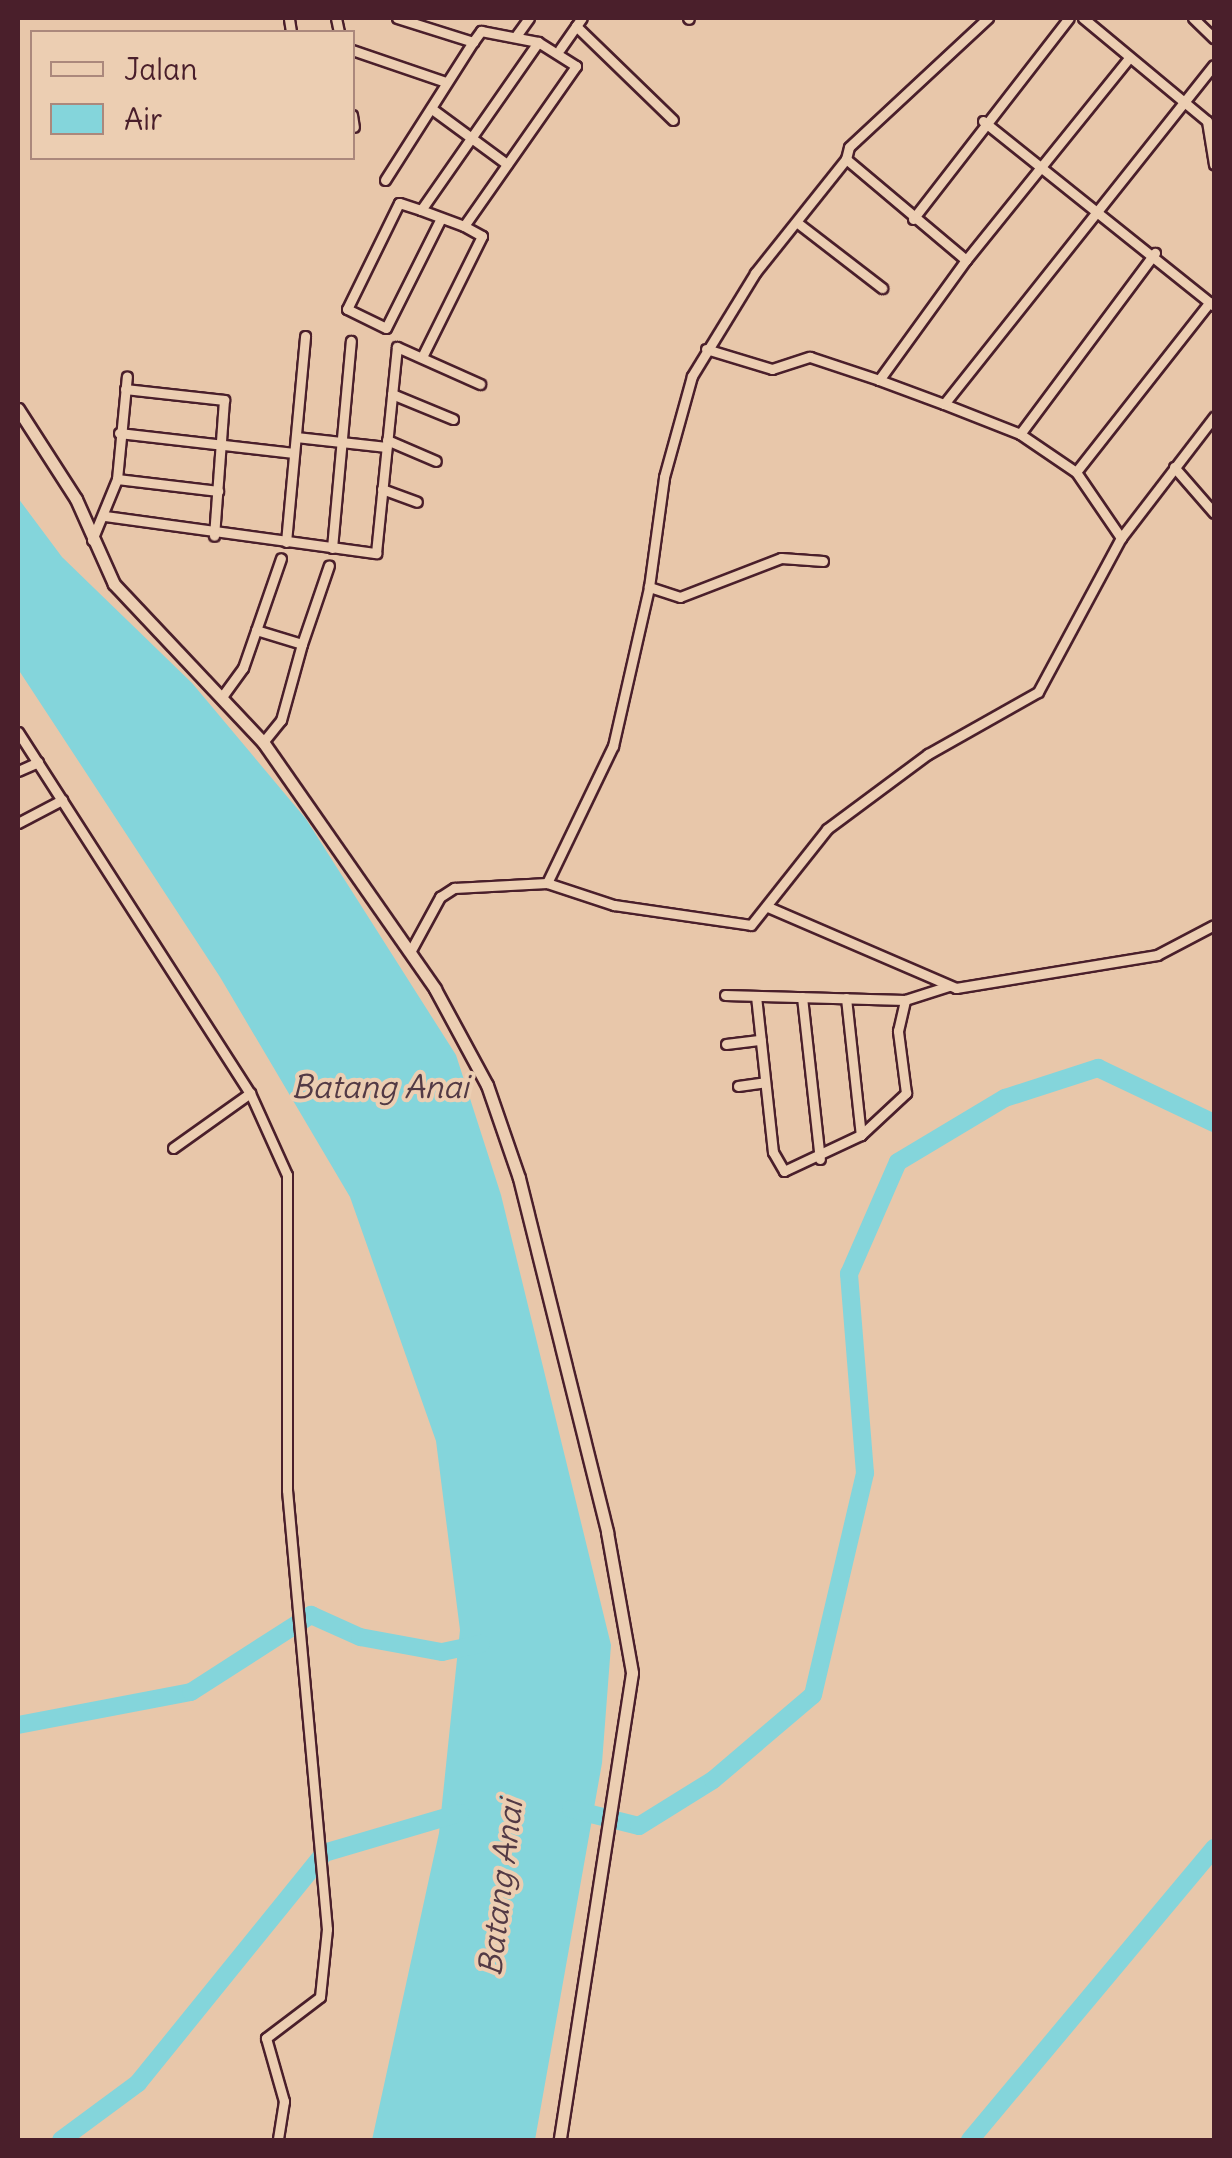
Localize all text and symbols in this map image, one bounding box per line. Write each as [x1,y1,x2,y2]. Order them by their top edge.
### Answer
legend [30,30,355,160]
text: Jalan [124,50,198,88]
text: Air [124,100,162,138]
water label: Batang Anai [292,1068,468,1106]
water label: Batang Anai [471,1798,531,1978]

